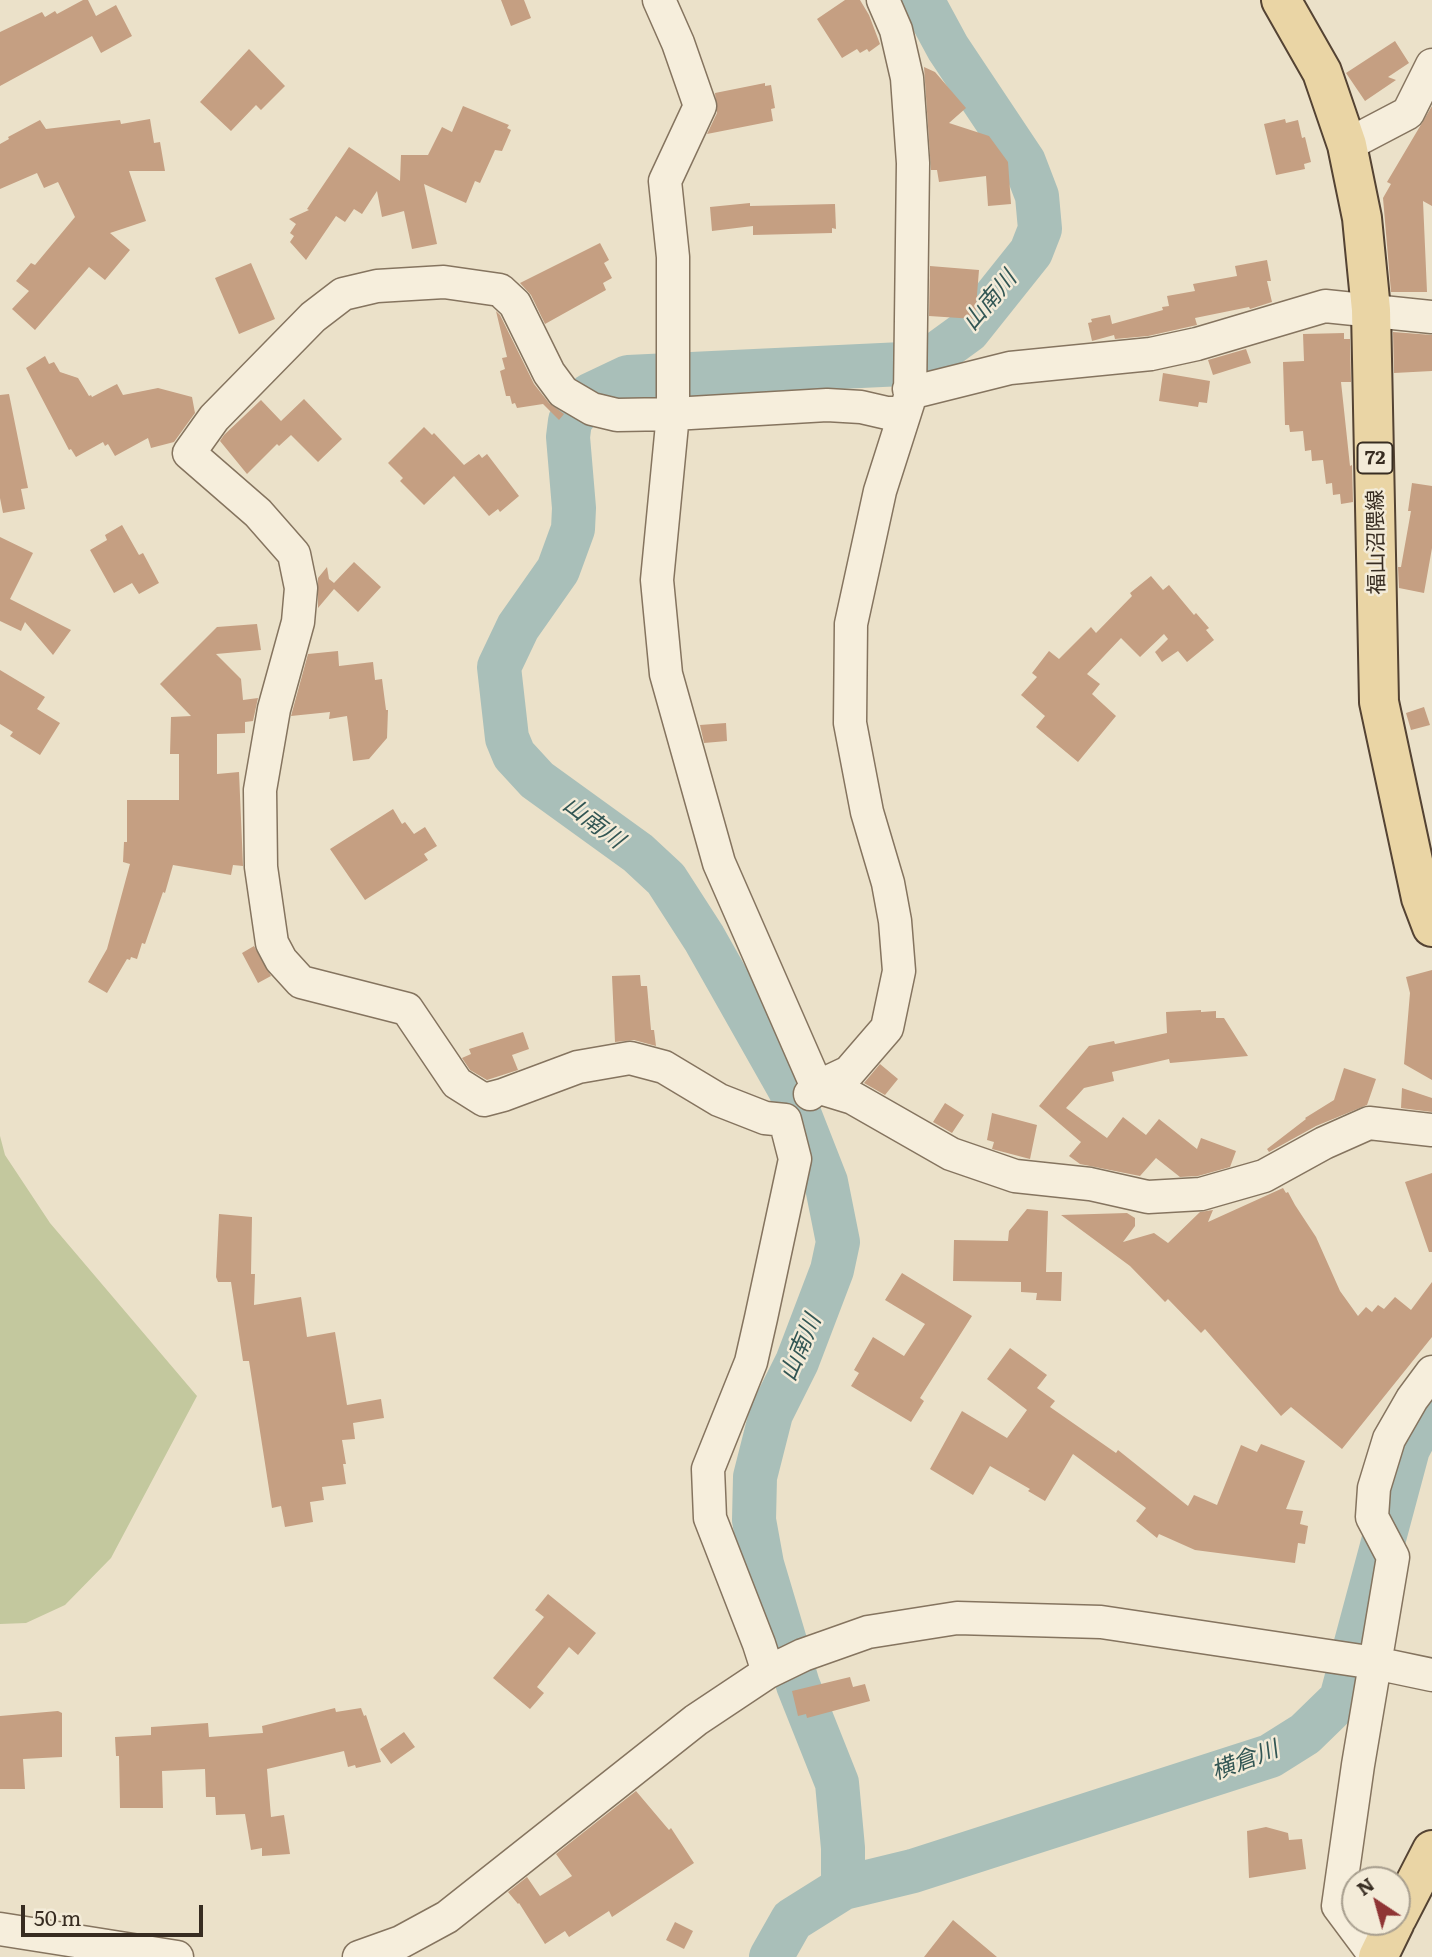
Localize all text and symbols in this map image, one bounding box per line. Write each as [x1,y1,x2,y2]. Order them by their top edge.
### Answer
water label: 山南川 [957,266,1023,336]
road number: 72 [1358,442,1392,474]
street label: 福山沼隈線 [1363,489,1391,595]
water label: 山南川 [557,791,629,855]
water label: 山南川 [775,1311,827,1385]
water label: 横倉川 [1208,1736,1282,1786]
north arrow [1341,1866,1411,1936]
text: N [1350,1870,1380,1902]
scale bar [24,1890,206,1934]
text: 50 m [34,1901,81,1932]

